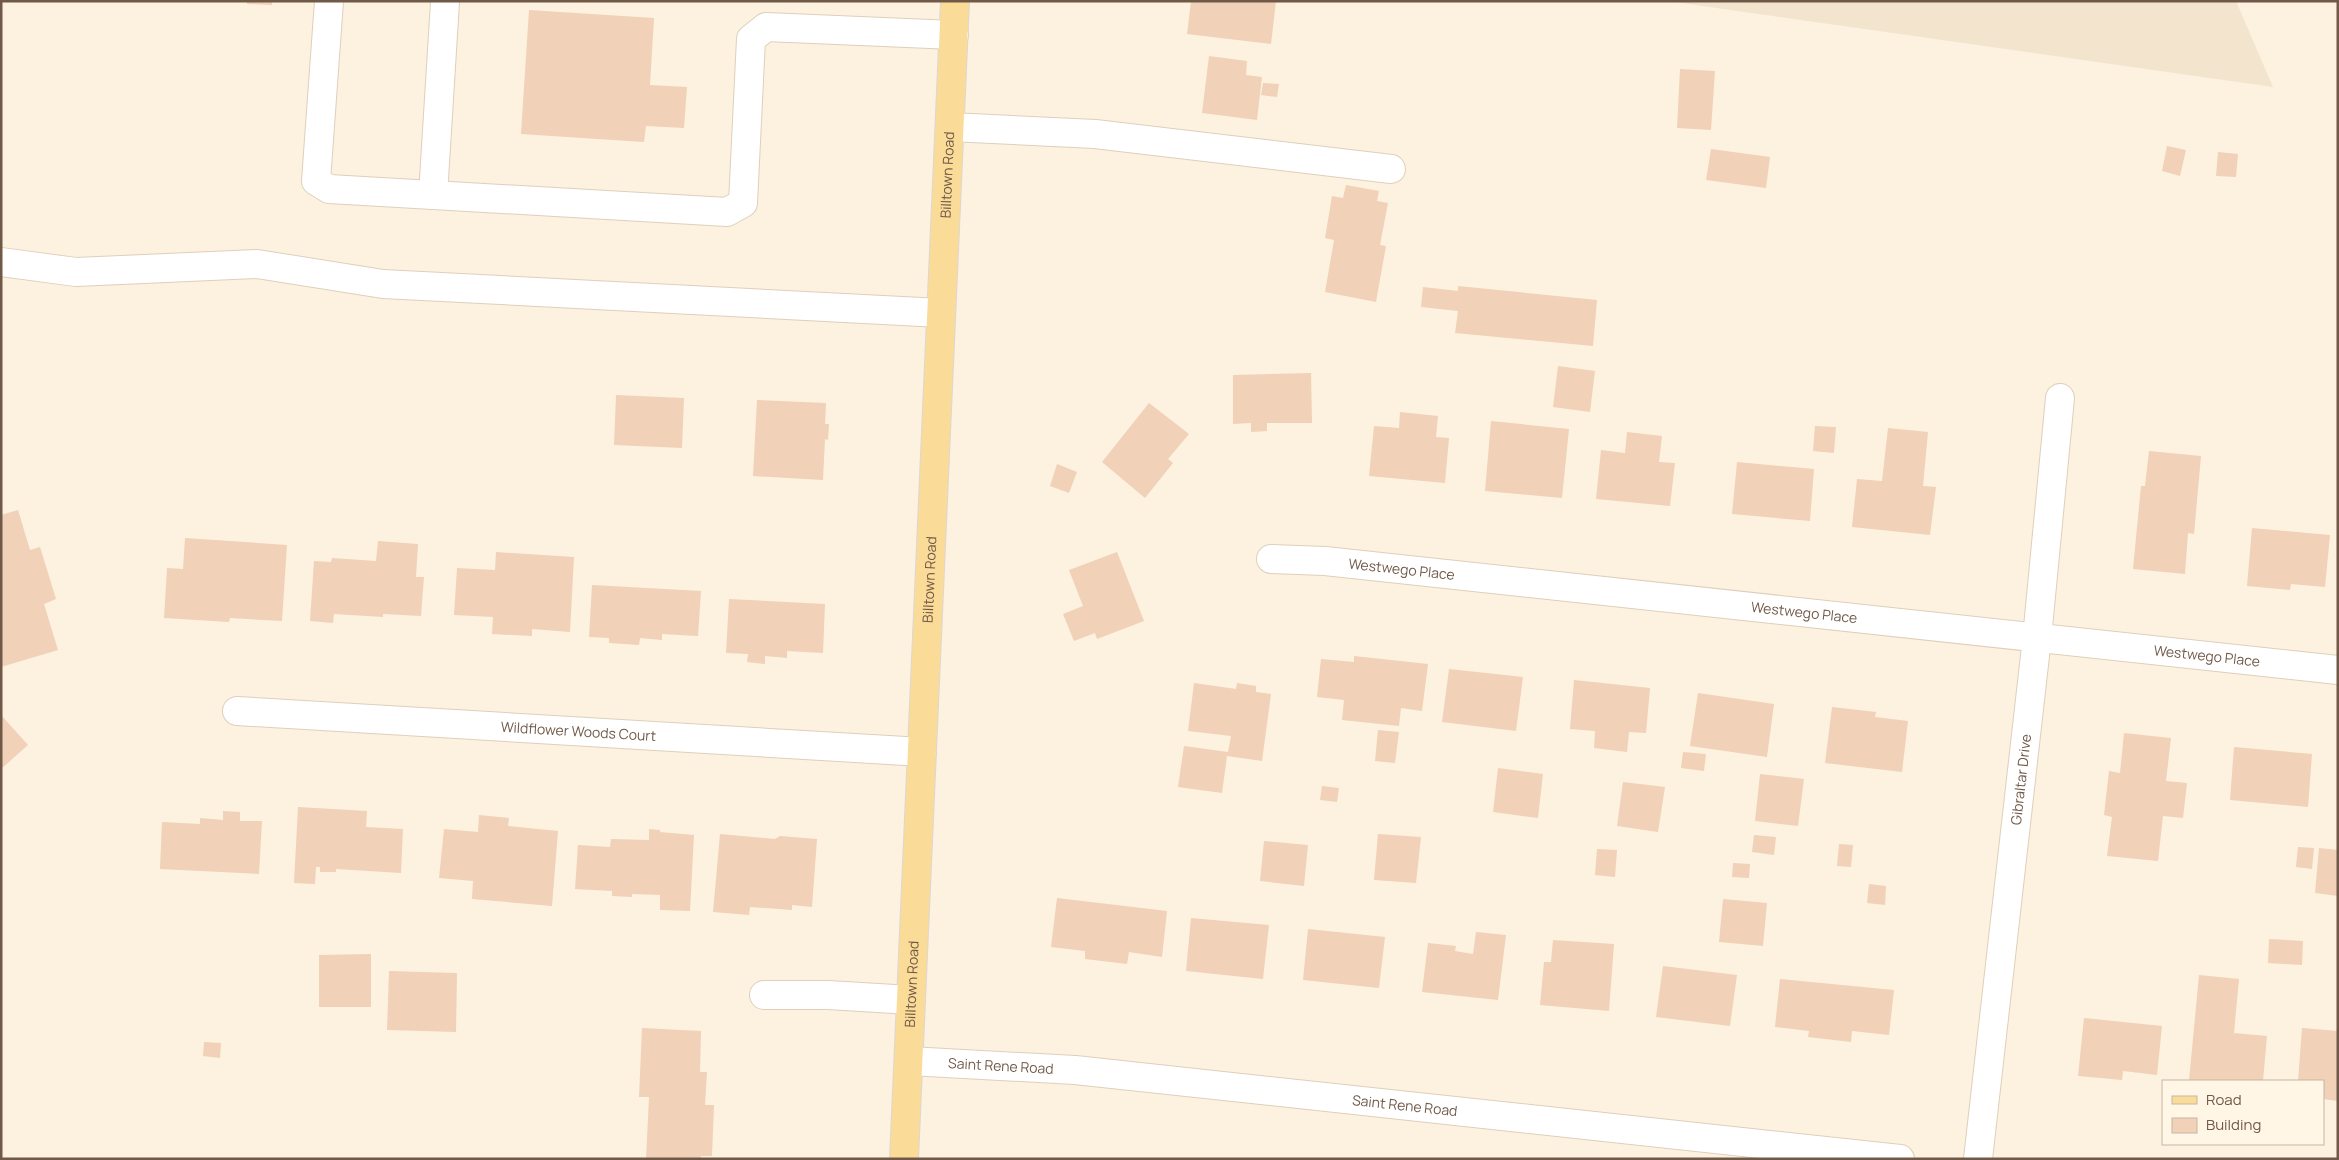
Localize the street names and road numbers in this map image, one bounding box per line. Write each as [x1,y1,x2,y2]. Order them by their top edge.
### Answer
street label: Billtown Road [935,131,958,219]
street label: Billtown Road [918,536,940,623]
street label: Westwego Place [1347,554,1456,584]
street label: Westwego Place [1750,597,1858,627]
street label: Westwego Place [2153,640,2261,671]
street label: Wildflower Woods Court [500,717,657,745]
street label: Gibraltar Drive [2006,733,2035,826]
street label: Billtown Road [900,940,923,1028]
street label: Saint Rene Road [948,1053,1054,1078]
street label: Saint Rene Road [1351,1090,1458,1120]

